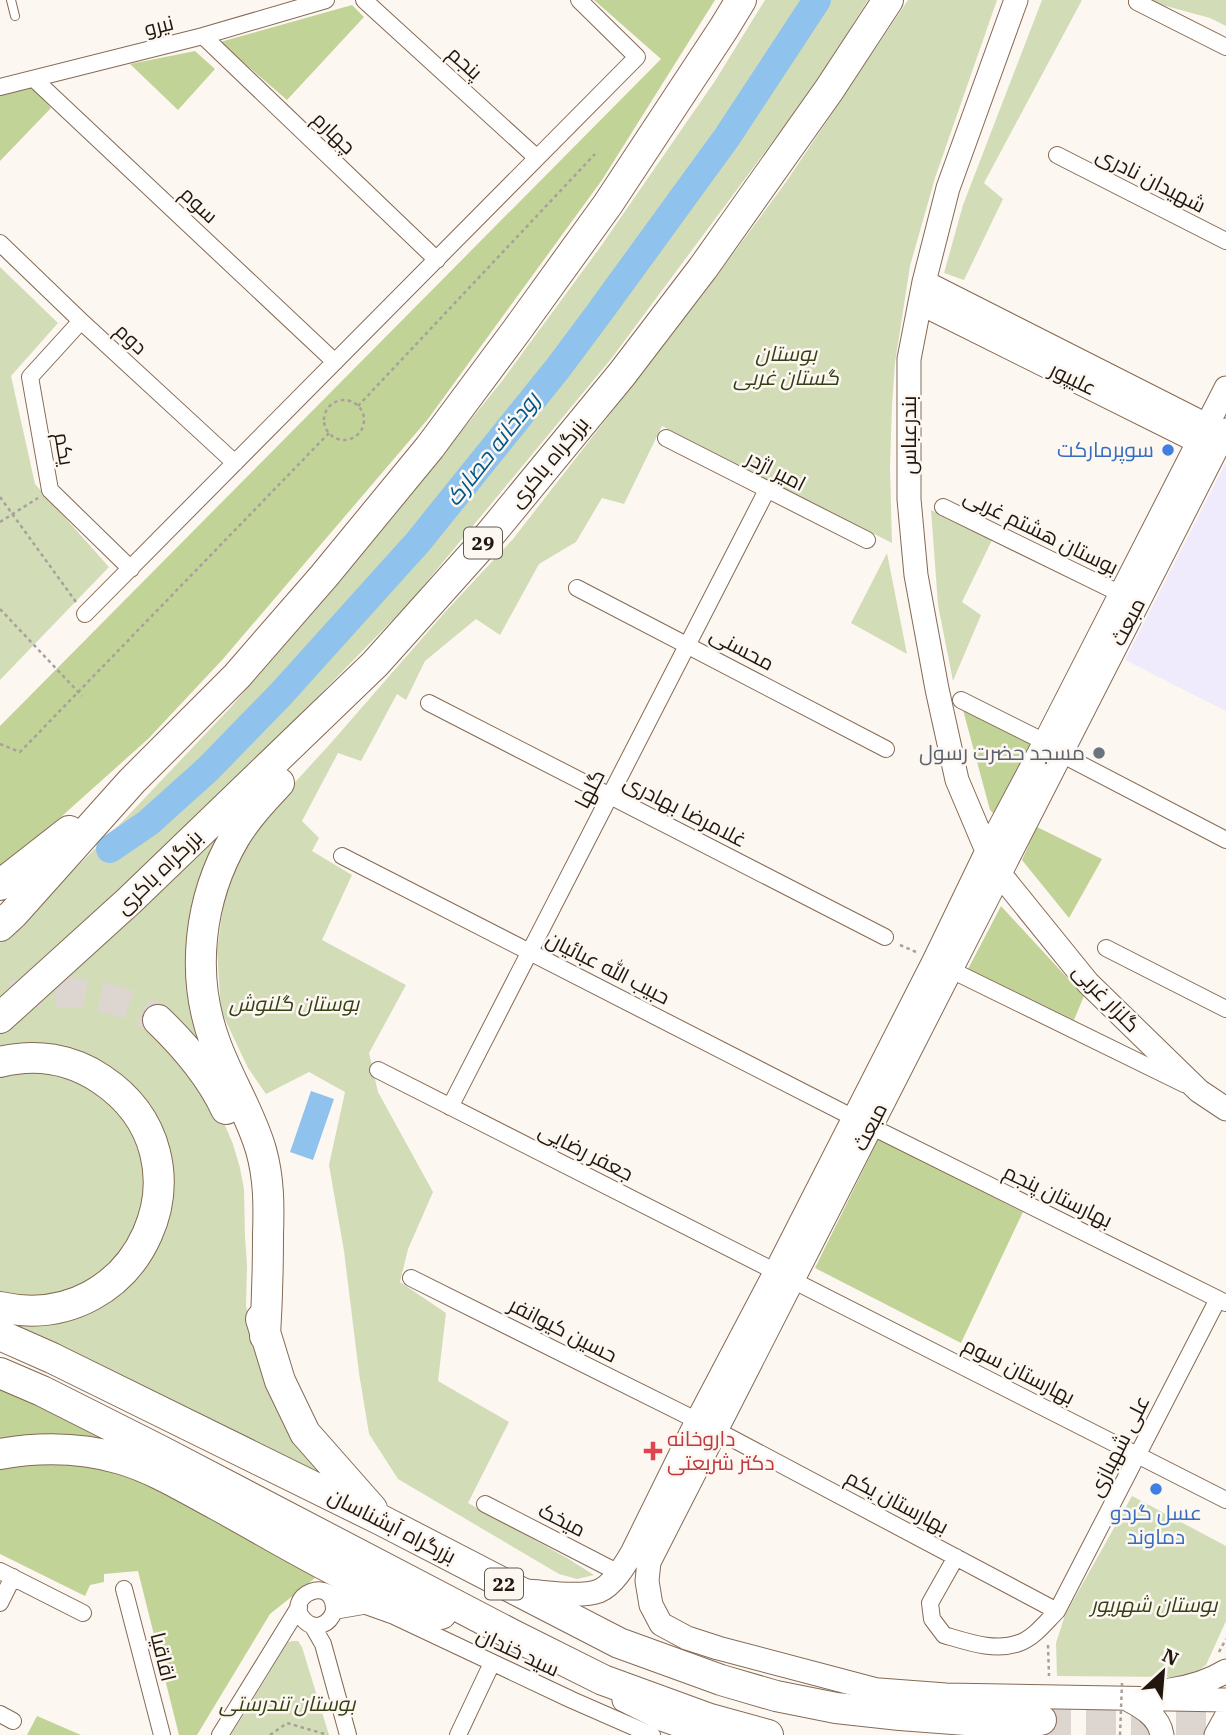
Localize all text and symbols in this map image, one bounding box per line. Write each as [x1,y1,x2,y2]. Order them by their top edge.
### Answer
street label: نیرو [141,8,176,42]
street label: پنجم [441,39,490,86]
street label: چهارم [306,105,363,161]
street label: شهیدان نادری [1092,140,1211,219]
street label: سوم [174,179,225,230]
street label: دوم [109,316,154,361]
park label: بوستان گستان غربی [733,339,840,391]
street label: علیپور [1044,354,1102,401]
water label: رودخانه حصارک [437,384,546,512]
street label: بندرعباس [894,396,922,474]
street label: بزرگراه باکری [502,410,595,513]
street label: یکم [47,430,82,468]
place label: سوپرمارکت [1057,435,1154,464]
marker: سوپرمارکت [1160,442,1176,458]
street label: امیر اژدر [741,443,811,497]
street label: بوستان هشتم غربی [959,481,1123,582]
road number: 29 [464,528,502,558]
street label: مبعث [1103,593,1151,650]
street label: محسنی [705,620,779,677]
place label: مسجد حضرت رسول [919,738,1085,766]
marker: مسجد حضرت رسول [1091,745,1107,761]
street label: گلها [567,764,611,813]
street label: غلامرضا بهادری [619,767,752,853]
street label: بزرگراه باکری [109,823,208,920]
street label: حبیب الله عبائیان [542,924,675,1010]
street label: گلزار غربی [1067,957,1147,1038]
park label: بوستان گلنوش [229,989,361,1017]
street label: مبعث [845,1098,893,1155]
street label: جعفر رضایی [534,1115,639,1187]
street label: بهارستان پنجم [999,1157,1118,1234]
street label: حسین کیوانفر [504,1289,622,1368]
street label: بهارستان سوم [958,1330,1080,1411]
street label: علی شهبازی [1081,1390,1156,1501]
place label: داروخانه دکتر شریعتی [667,1424,775,1476]
marker: داروخانه دکتر شریعتی [645,1443,661,1459]
street label: بهارستان یکم [841,1462,954,1541]
street label: بزرگراه آبشناسان [324,1481,461,1569]
marker: عسل گردو دماوند [1148,1481,1164,1497]
street label: میخک [534,1495,591,1543]
place label: عسل گردو دماوند [1110,1498,1202,1550]
road number: 22 [485,1568,523,1600]
park label: بوستان شهریور [1088,1590,1219,1618]
street label: سید خندان [472,1620,564,1682]
street label: اقاقیا [144,1629,184,1684]
north arrow [1128,1637,1198,1707]
text: N [1158,1643,1182,1671]
park label: بوستان تندرستی [219,1689,357,1717]

